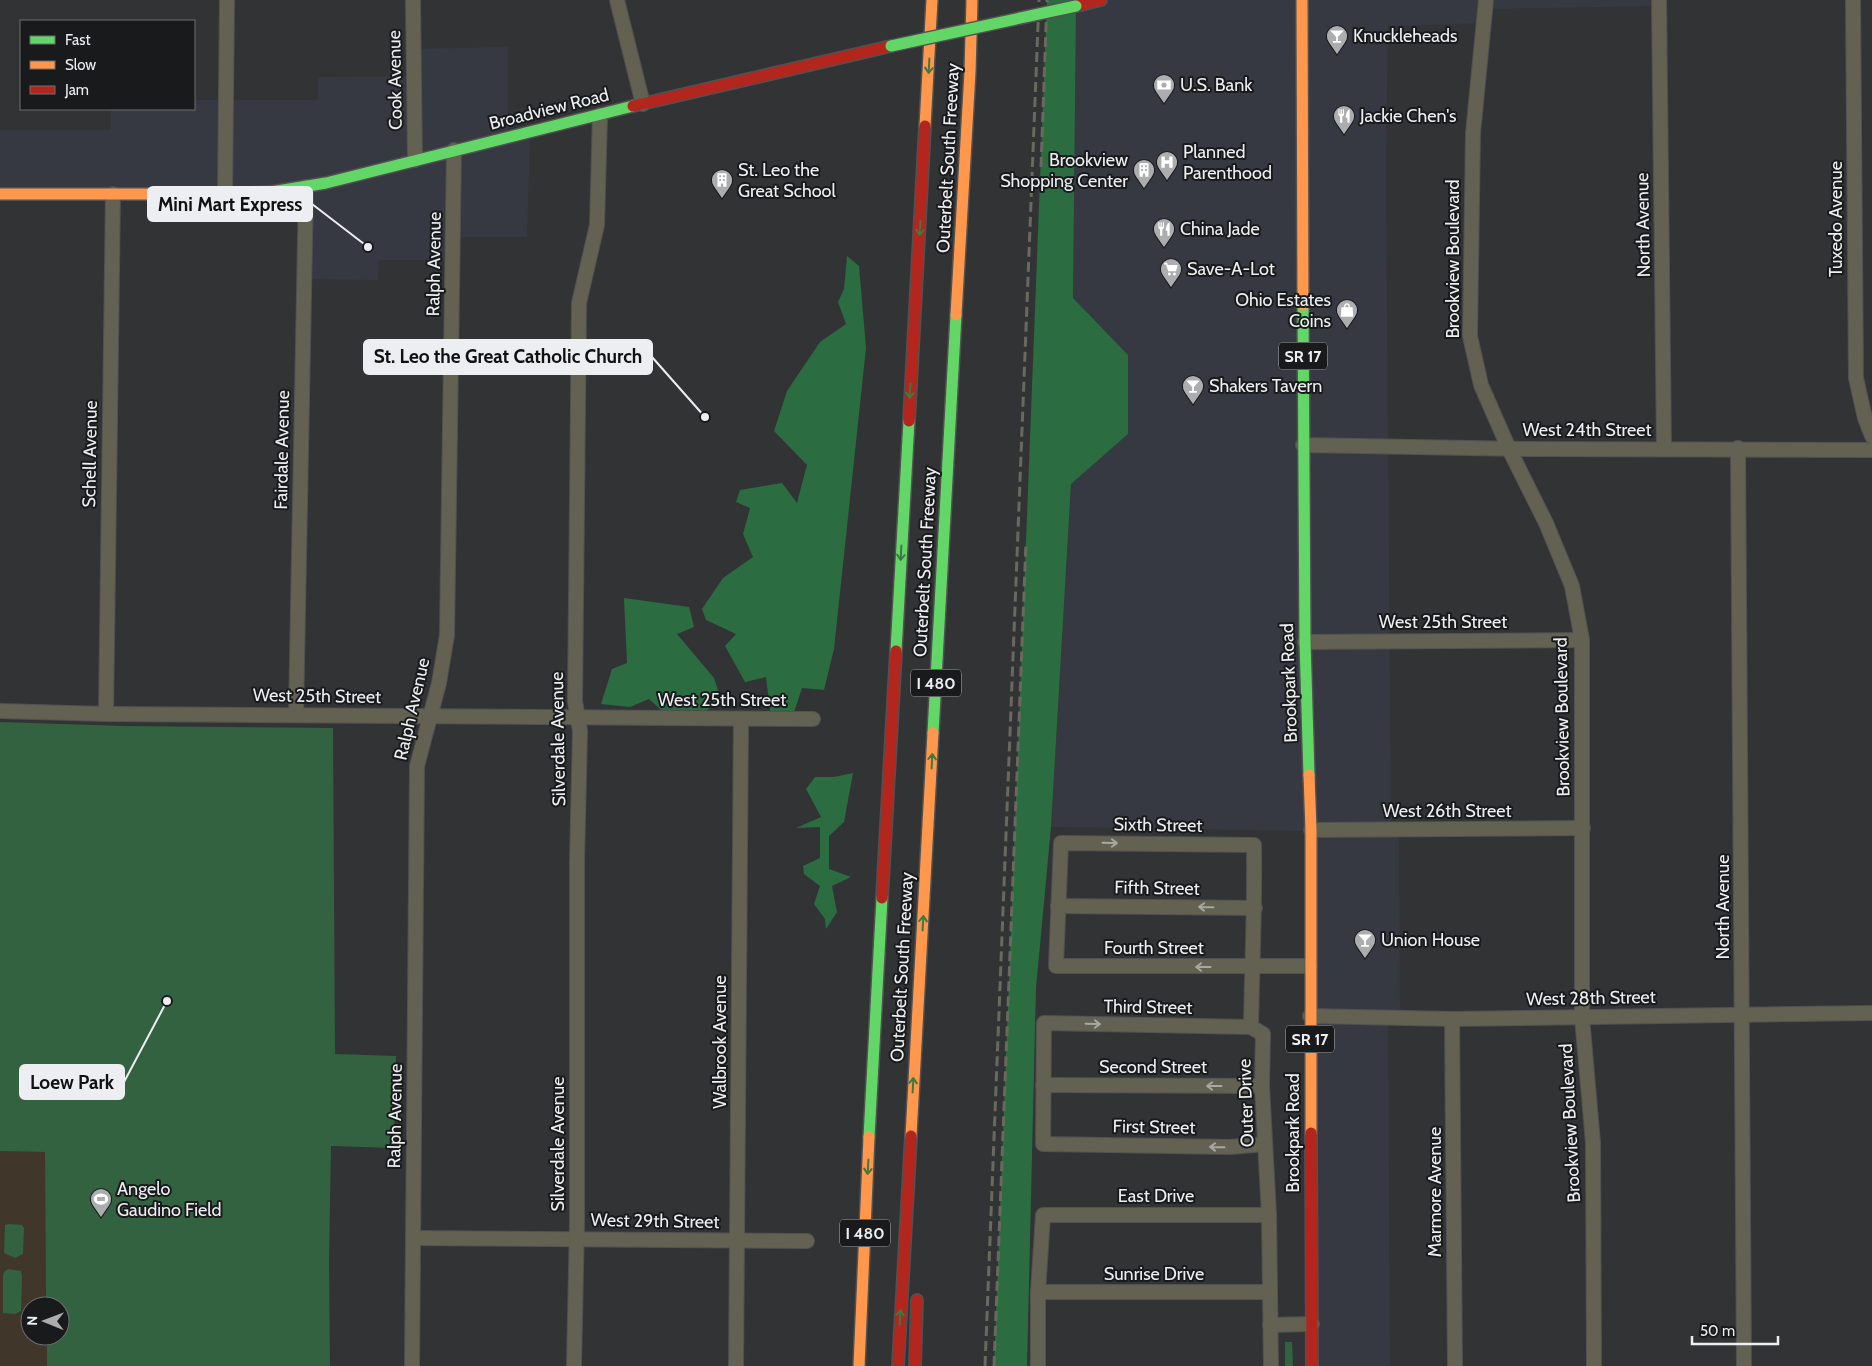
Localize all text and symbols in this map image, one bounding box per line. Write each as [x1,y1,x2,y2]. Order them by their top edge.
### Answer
legend [20,20,195,110]
bar icon: Knuckleheads [1325,24,1349,55]
place label: Knuckleheads [1353,25,1457,47]
street label: Cook Avenue [383,30,407,130]
text: Fast [65,31,90,49]
text: Slow [65,56,96,74]
one-way arrow [924,58,933,74]
street label: Outerbelt South Freeway [932,62,964,254]
bank icon: U.S. Bank [1152,73,1176,104]
place label: U.S. Bank [1180,74,1253,96]
text: Jam [64,81,89,99]
street label: Broadview Road [487,83,611,135]
restaurant icon: Jackie Chen's [1332,104,1356,135]
place label: Jackie Chen's [1359,105,1457,127]
place label: Planned Parenthood [1183,141,1272,184]
place label: Brookview Shopping Center [1000,149,1128,192]
hospital icon: Planned Parenthood [1155,150,1179,181]
building icon: Brookview Shopping Center [1132,158,1156,189]
place label: St. Leo the Great School [738,159,836,202]
street label: Tuxedo Avenue [1825,161,1847,277]
building icon: St. Leo the Great School [710,168,734,199]
street label: North Avenue [1631,172,1655,278]
street label: Brookview Boulevard [1442,179,1464,339]
callout: Mini Mart Express [148,187,312,221]
text: Mini Mart Express [158,193,302,216]
street label: Ralph Avenue [422,212,446,316]
restaurant icon: China Jade [1152,217,1176,248]
place label: China Jade [1180,218,1260,240]
one-way arrow [915,220,924,236]
supermarket icon: Save-A-Lot [1159,257,1183,288]
place label: Save-A-Lot [1187,258,1275,280]
place label: Ohio Estates Coins [1235,289,1331,332]
shop icon: Ohio Estates Coins [1335,298,1359,329]
callout: St. Leo the Great Catholic Church [364,340,652,374]
road number: SR 17 [1279,342,1327,370]
text: St. Leo the Great Catholic Church [374,345,642,368]
bar icon: Shakers Tavern [1181,374,1205,405]
place label: Shakers Tavern [1209,375,1322,397]
one-way arrow [906,382,915,398]
street label: Fairdale Avenue [270,390,294,510]
street label: Schell Avenue [78,400,102,508]
street label: West 24th Street [1522,419,1652,441]
street label: Outerbelt South Freeway [909,466,941,658]
one-way arrow [897,545,906,561]
street label: West 25th Street [1379,611,1507,633]
street label: Brookpark Road [1276,623,1302,743]
street label: Brookview Boulevard [1550,637,1574,797]
street label: Ralph Avenue [390,656,434,762]
road number: I 480 [911,670,961,696]
street label: Silverdale Avenue [546,671,570,807]
street label: West 25th Street [253,684,381,708]
street label: West 25th Street [658,689,786,711]
one-way arrow [927,753,936,769]
street label: West 26th Street [1383,800,1511,822]
street label: Sixth Street [1113,813,1203,837]
one-way arrow [1102,839,1118,848]
street label: North Avenue [1712,855,1734,959]
street label: Outerbelt South Freeway [886,871,918,1063]
street label: Fifth Street [1114,876,1200,900]
one-way arrow [1198,902,1214,912]
one-way arrow [918,915,927,931]
bar icon: Union House [1353,928,1377,959]
place label: Union House [1381,929,1480,951]
street label: Fourth Street [1104,937,1204,959]
one-way arrow [1195,962,1212,972]
street label: Walbrook Avenue [709,975,731,1109]
street label: West 28th Street [1526,986,1656,1010]
street label: Third Street [1103,995,1193,1019]
one-way arrow [1084,1019,1101,1029]
road number: SR 17 [1286,1026,1334,1052]
street label: Brookview Boulevard [1555,1043,1585,1203]
street label: Second Street [1099,1056,1207,1078]
street label: Outer Drive [1233,1058,1259,1148]
street label: Ralph Avenue [383,1064,407,1168]
callout: Loew Park [20,1065,124,1099]
text: Loew Park [30,1071,115,1094]
street label: Brookpark Road [1282,1073,1304,1193]
street label: Silverdale Avenue [547,1077,569,1211]
one-way arrow [908,1077,917,1093]
one-way arrow [1206,1081,1222,1091]
street label: First Street [1113,1115,1195,1139]
street label: Marmore Avenue [1424,1127,1446,1257]
one-way arrow [1209,1142,1226,1152]
one-way arrow [863,1159,872,1175]
place label: Angelo Gaudino Field [117,1178,221,1221]
street label: East Drive [1118,1185,1194,1207]
sports icon: Angelo Gaudino Field [89,1187,113,1218]
street label: West 29th Street [590,1209,720,1233]
road number: I 480 [840,1220,890,1246]
street label: Sunrise Drive [1104,1263,1204,1285]
north arrow [20,1296,70,1346]
one-way arrow [896,1310,905,1326]
scale bar [1692,1314,1778,1346]
text: N [23,1316,41,1326]
text: 50 m [1700,1322,1735,1340]

